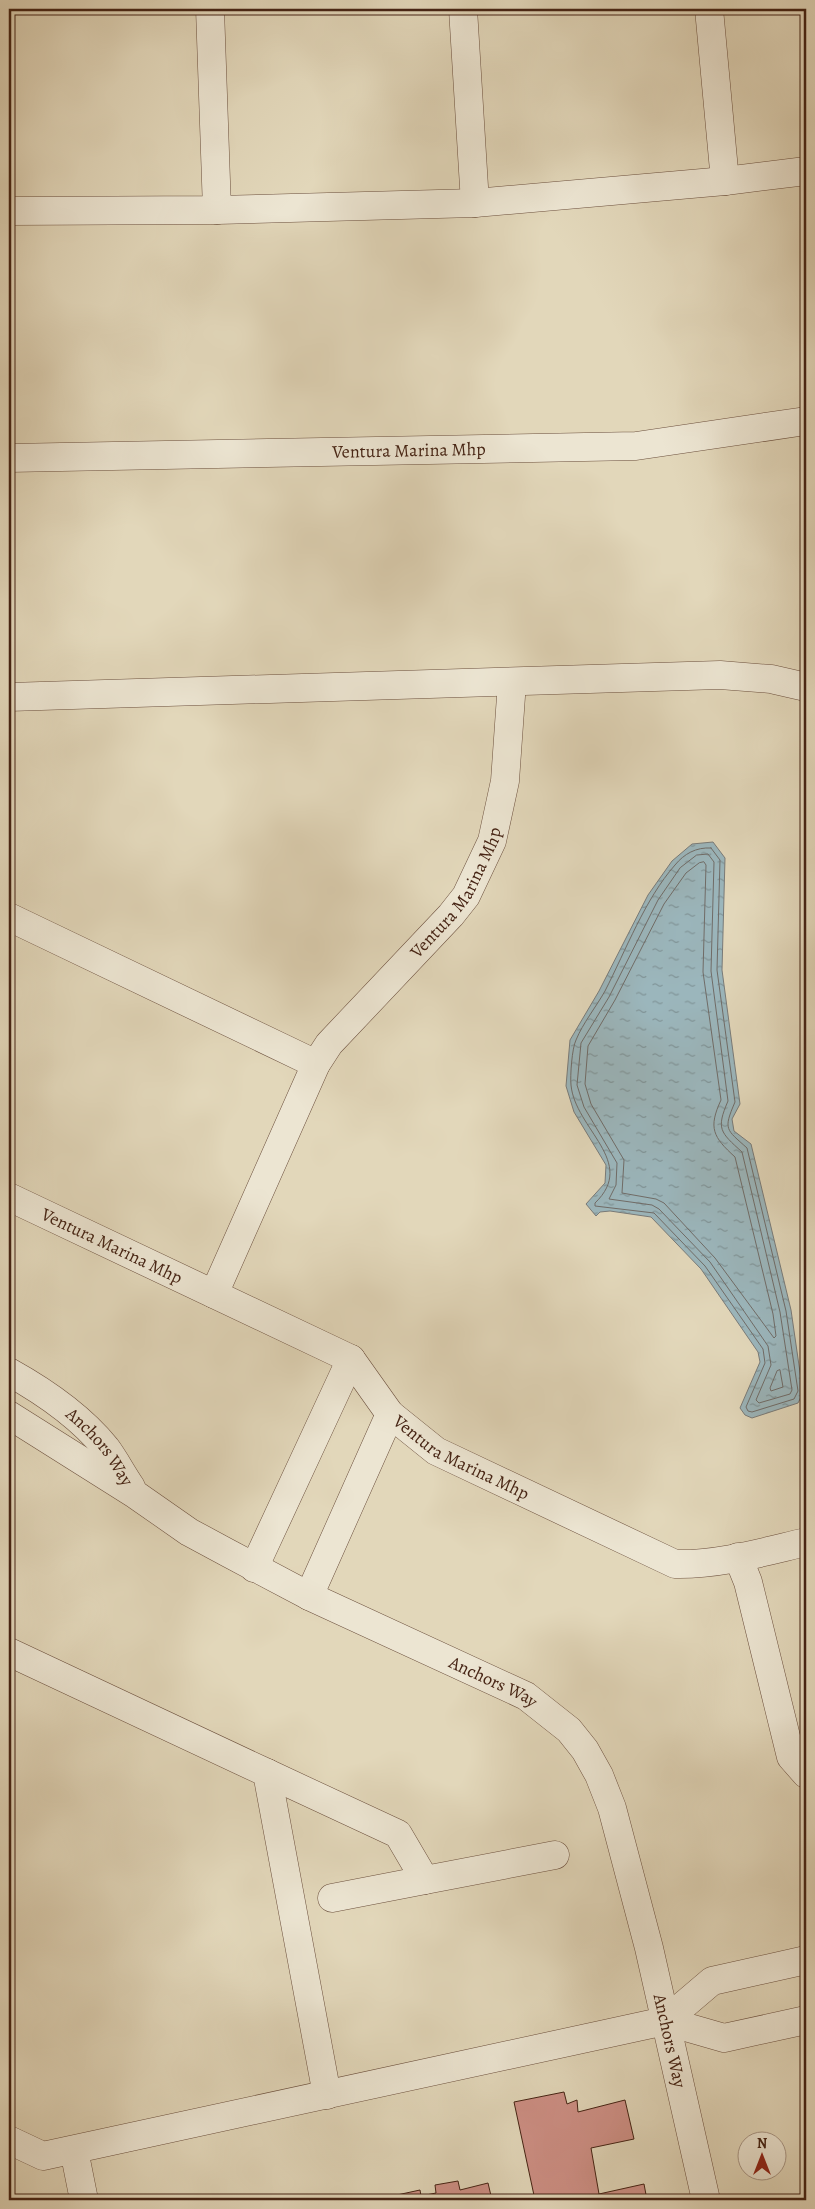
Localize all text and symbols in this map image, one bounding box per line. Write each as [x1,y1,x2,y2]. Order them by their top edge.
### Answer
street label: Ventura Marina Mhp [331,437,486,464]
street label: Ventura Marina Mhp [404,825,507,964]
street label: Ventura Marina Mhp [37,1202,187,1290]
street label: Anchors Way [60,1401,140,1491]
street label: Ventura Marina Mhp [387,1409,533,1505]
street label: Anchors Way [444,1650,544,1713]
street label: Anchors Way [648,1990,692,2091]
north arrow [738,2132,788,2182]
text: N [757,2134,767,2153]

